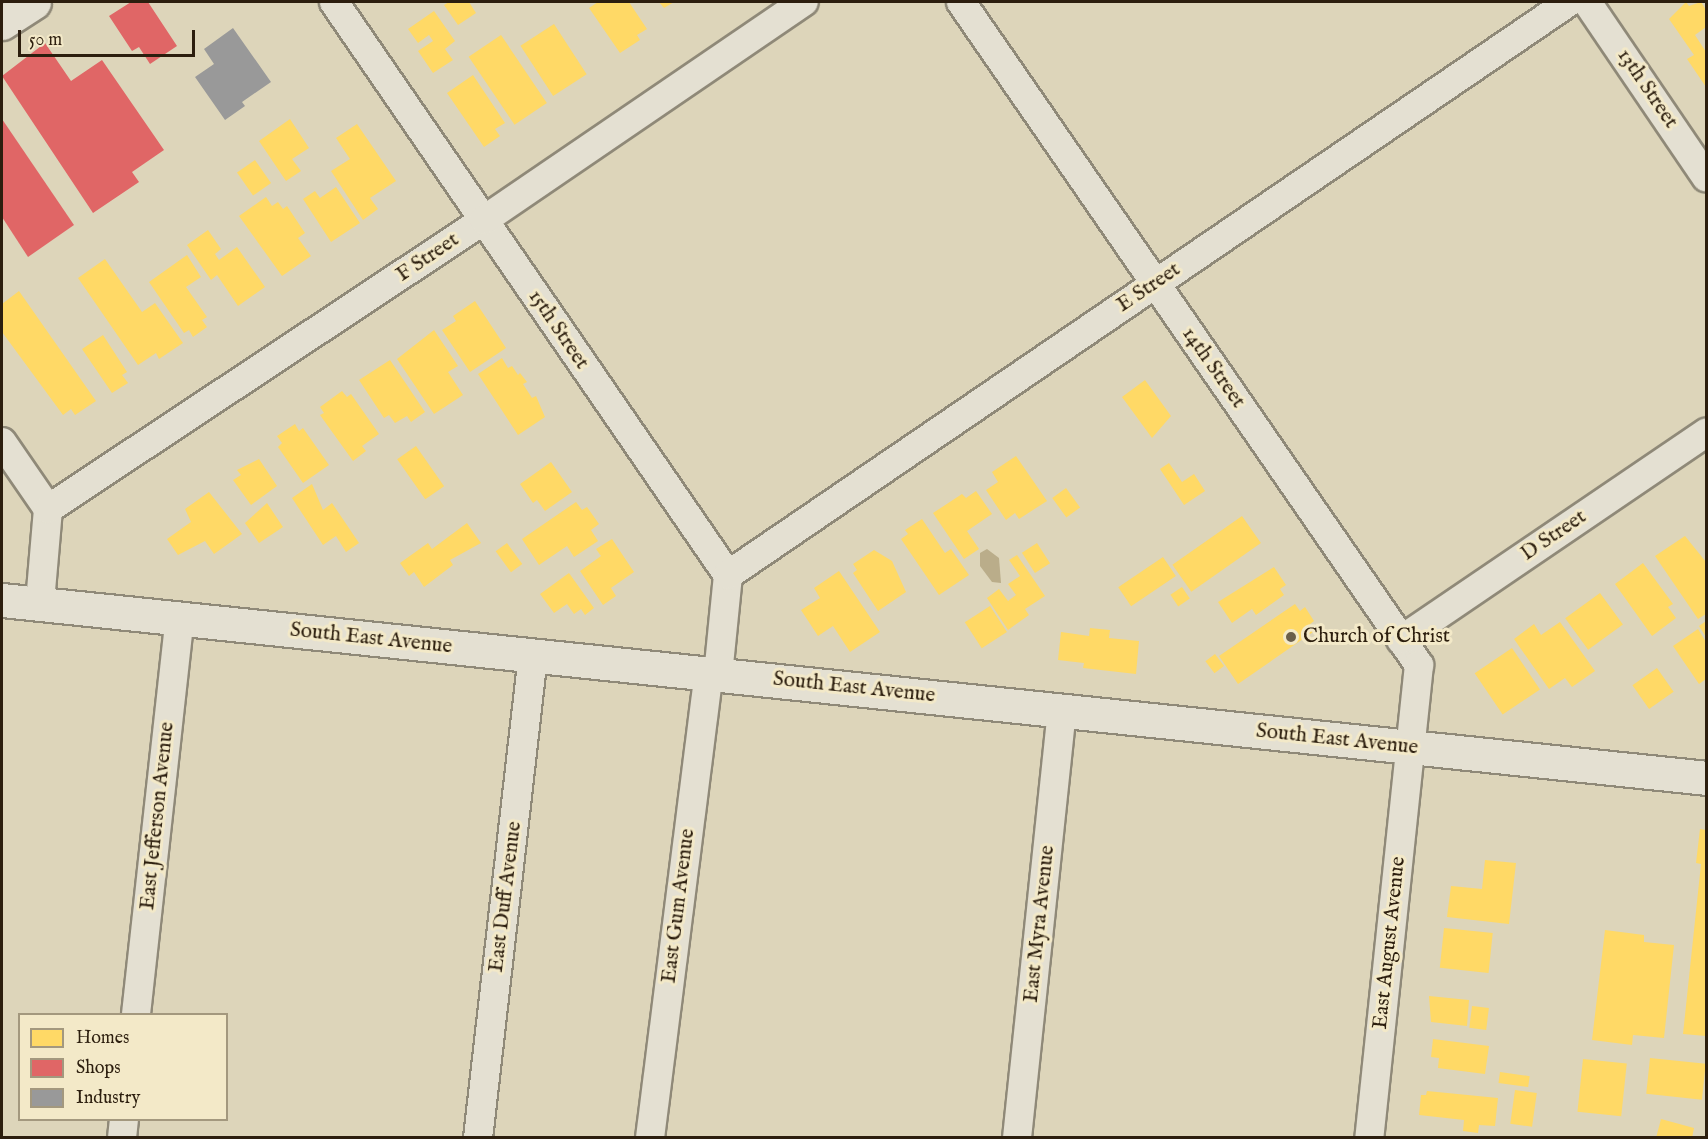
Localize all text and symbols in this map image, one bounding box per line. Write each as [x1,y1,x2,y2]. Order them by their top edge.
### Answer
scale bar [21,18,198,56]
text: 50 m [29,29,62,52]
street label: 13th Street [1611,44,1683,134]
street label: F Street [392,228,464,288]
street label: E Street [1112,258,1186,318]
street label: 15th Street [522,285,594,375]
street label: 14th Street [1176,323,1250,413]
street label: D Street [1516,505,1592,567]
street label: South East Avenue [289,618,453,660]
place label: Church of Christ [1303,624,1450,650]
marker: Church of Christ [1284,630,1298,644]
street label: South East Avenue [772,667,936,709]
street label: South East Avenue [1255,719,1419,761]
street label: East Jefferson Avenue [136,721,180,911]
street label: East Duff Avenue [484,820,528,974]
street label: East Gum Avenue [657,827,701,985]
street label: East Myra Avenue [1019,844,1061,1004]
street label: East August Avenue [1368,855,1412,1031]
legend [18,1013,228,1121]
text: Homes [76,1027,129,1050]
text: Shops [76,1057,121,1080]
text: Industry [76,1087,140,1110]

